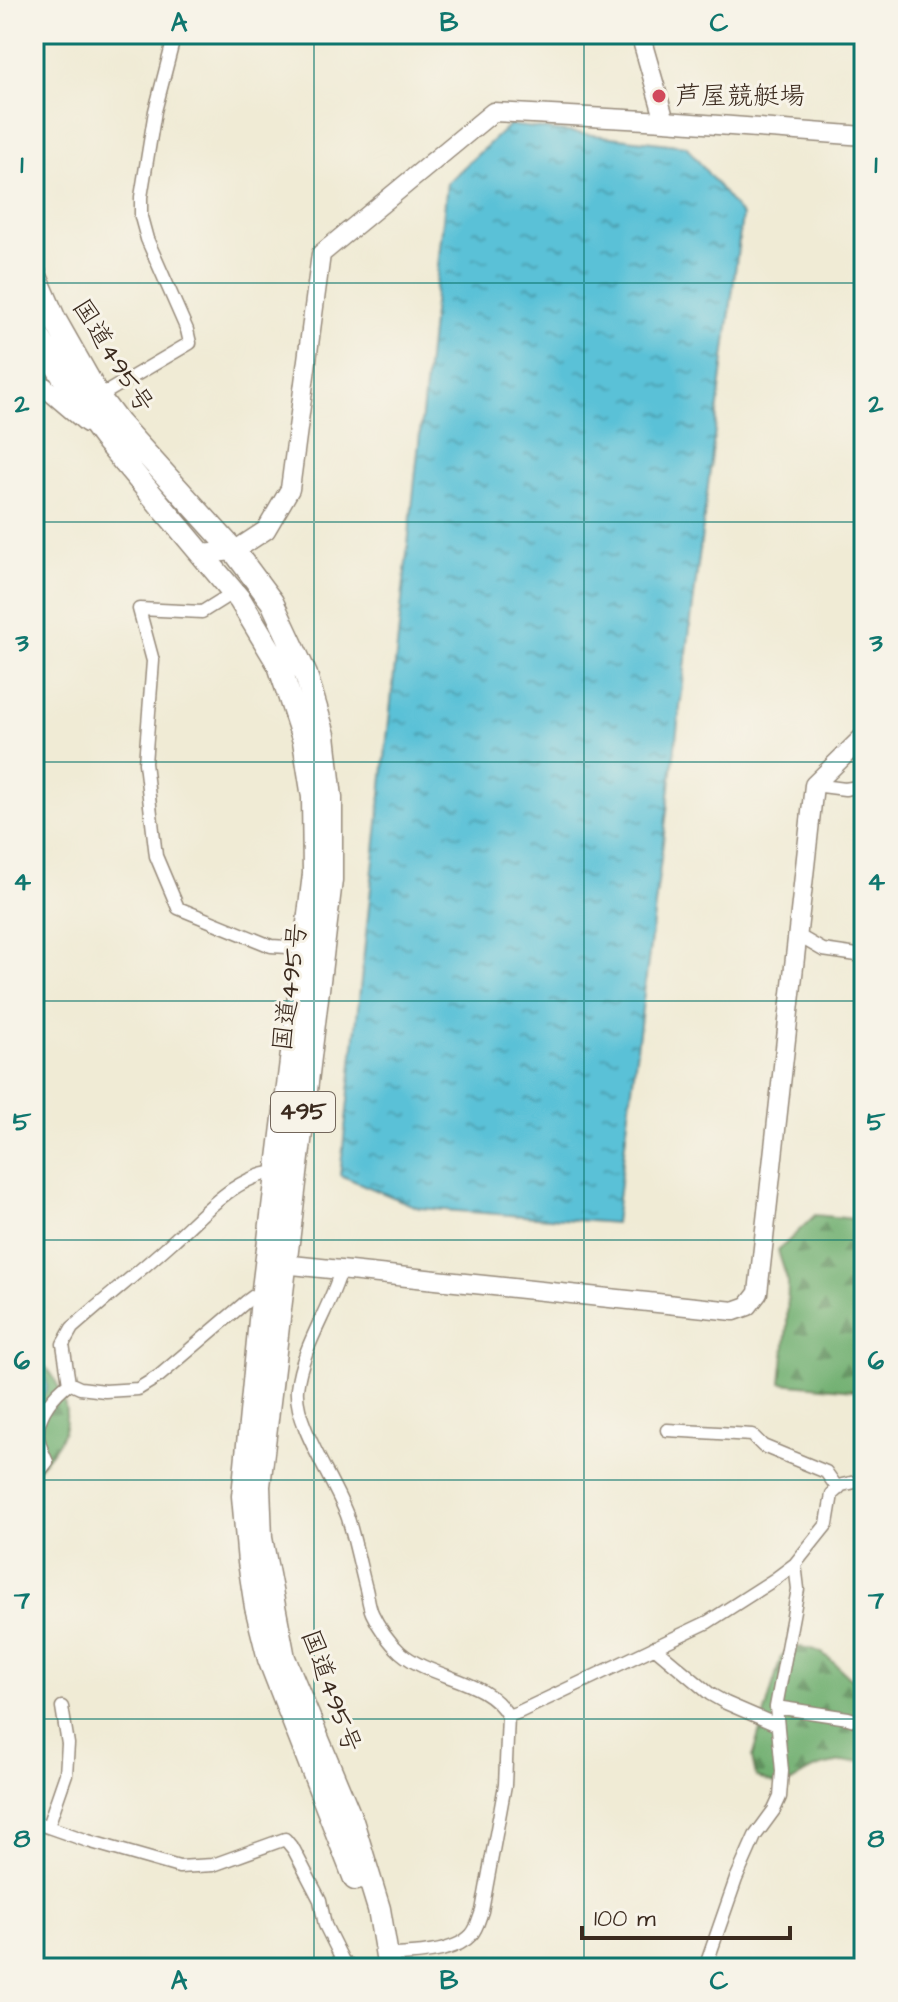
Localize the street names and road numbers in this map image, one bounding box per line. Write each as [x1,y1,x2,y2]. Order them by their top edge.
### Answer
street label: 国道495号 [64,292,162,420]
street label: 国道495号 [264,921,316,1053]
road number: 495 [271,1092,335,1132]
street label: 国道495号 [292,1624,370,1758]

